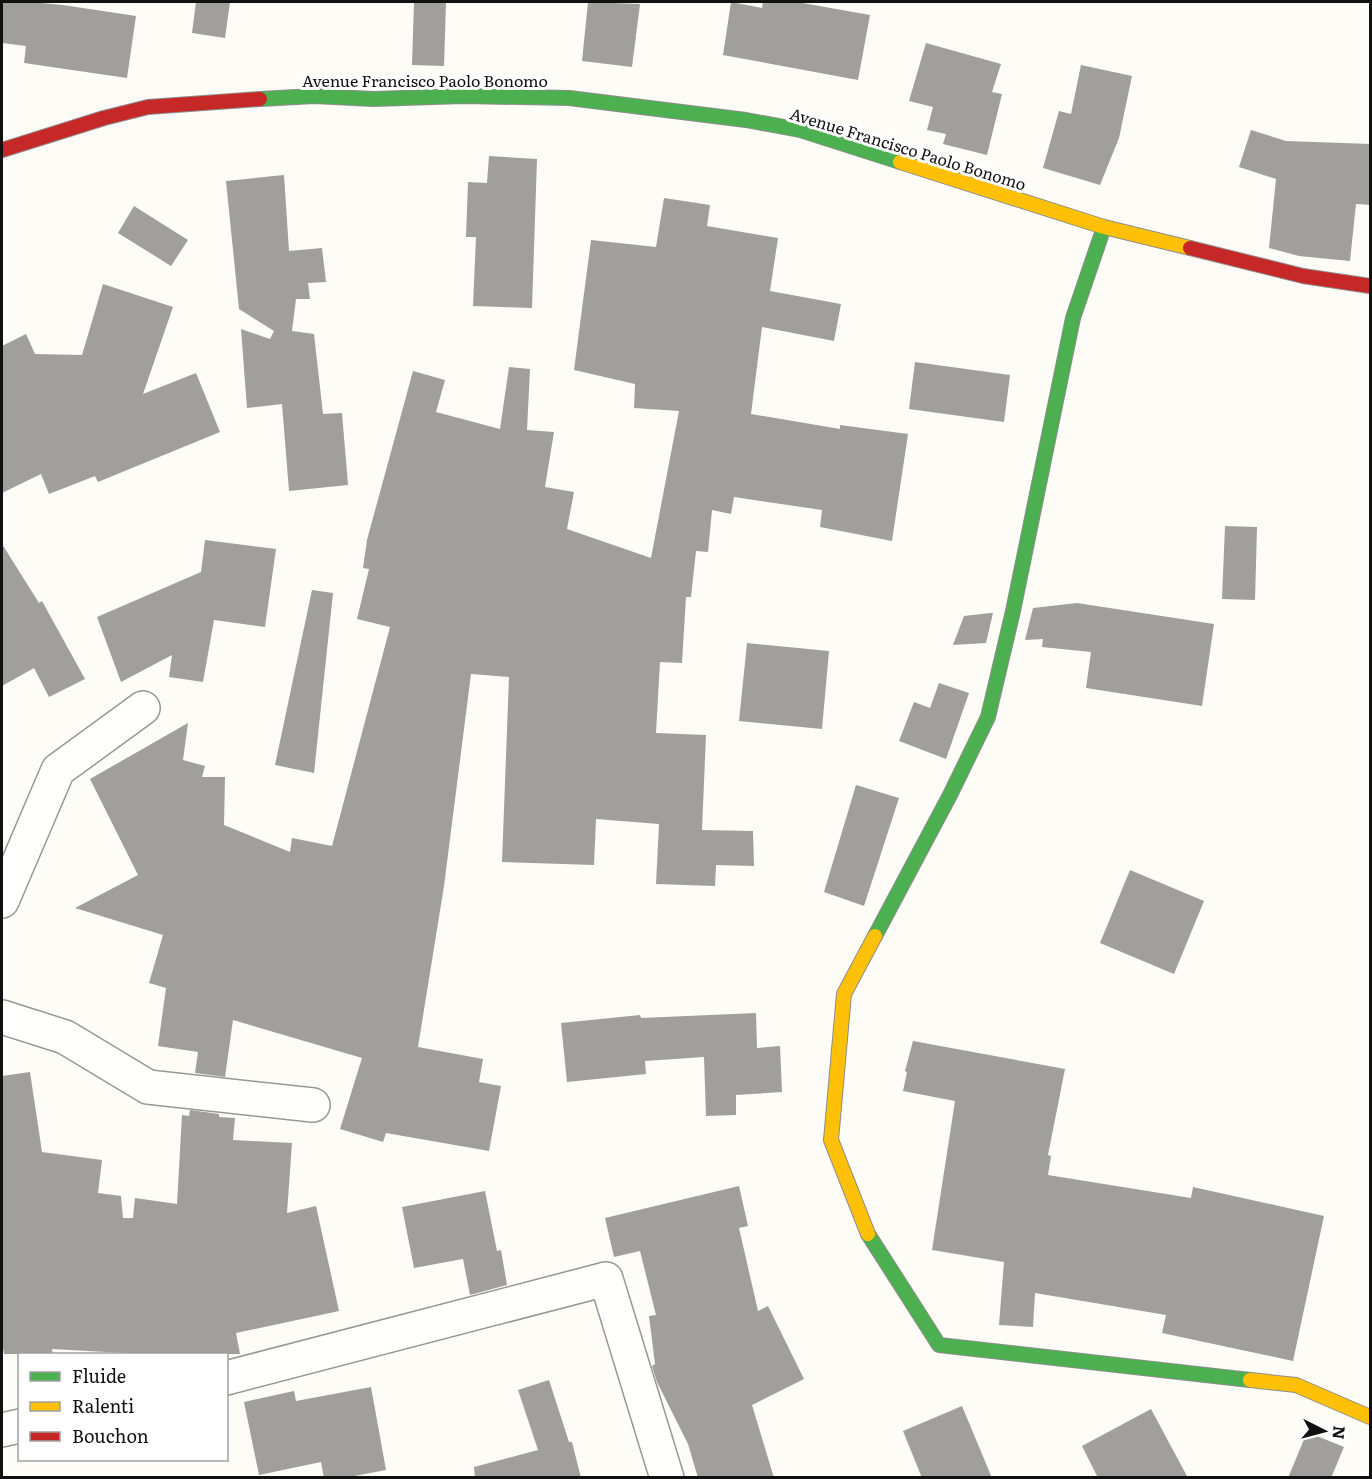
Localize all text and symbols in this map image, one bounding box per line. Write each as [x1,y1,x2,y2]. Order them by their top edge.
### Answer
street label: Avenue Francisco Paolo Bonomo [302,68,548,92]
street label: Avenue Francisco Paolo Bonomo [787,101,1029,195]
legend [18,1353,228,1461]
text: Fluide [72,1362,126,1389]
text: Ralenti [72,1392,134,1419]
north arrow [1294,1401,1354,1461]
text: Bouchon [72,1422,149,1449]
text: N [1327,1425,1353,1441]

